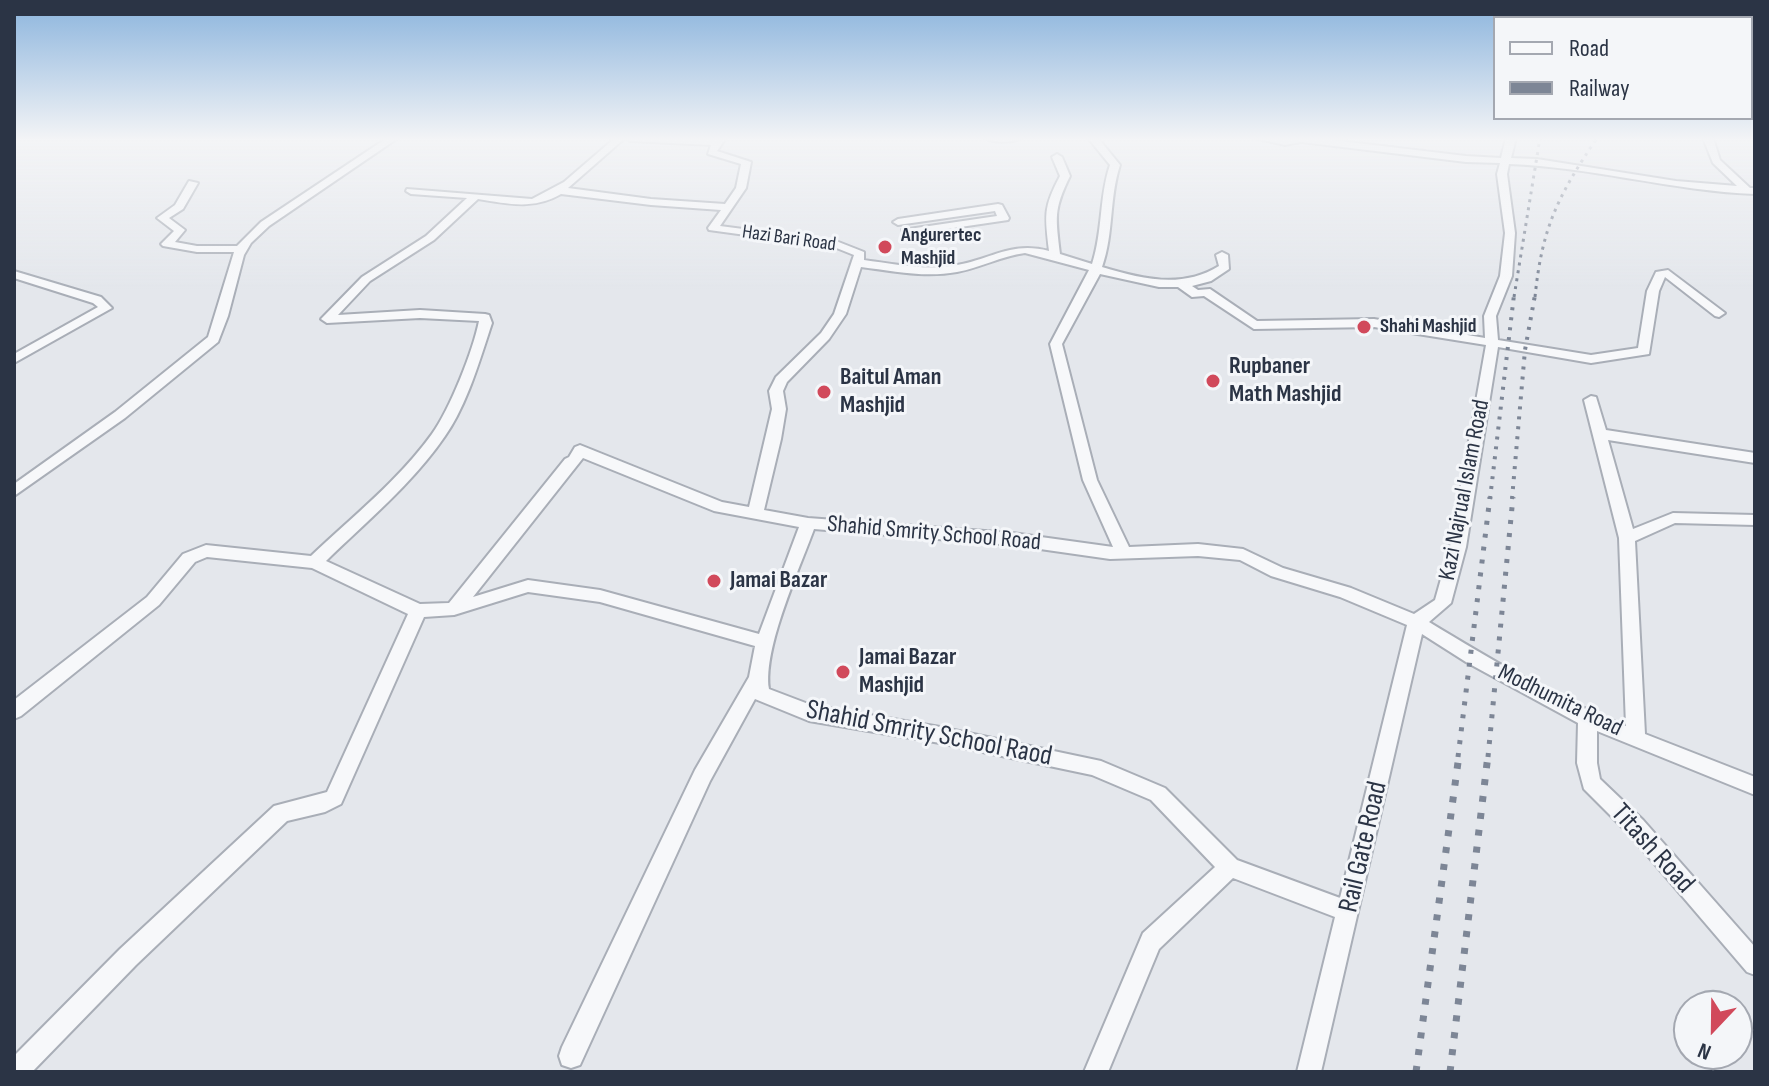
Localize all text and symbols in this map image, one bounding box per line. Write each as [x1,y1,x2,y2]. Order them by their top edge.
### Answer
legend [1493,16,1753,120]
text: Road [1569,34,1609,63]
text: Railway [1569,74,1629,103]
street label: Hazi Bari Road [741,221,837,257]
place label: Angurertec Mashjid [901,224,981,271]
marker: Angurertec Mashjid [876,238,894,256]
place label: Shahi Mashjid [1380,315,1476,339]
marker: Shahi Mashjid [1355,318,1373,336]
place label: Rupbaner Math Mashjid [1229,353,1341,409]
place label: Baitul Aman Mashjid [840,364,941,420]
marker: Rupbaner Math Mashjid [1204,372,1222,390]
marker: Baitul Aman Mashjid [815,383,833,401]
street label: Kazi Najrual Islam Road [1433,397,1497,583]
street label: Shahid Smrity School Road [826,510,1042,558]
place label: Jamai Bazar [730,567,827,595]
marker: Jamai Bazar [705,572,723,590]
place label: Jamai Bazar Mashjid [859,644,956,700]
street label: Modhumita Road [1493,659,1627,743]
marker: Jamai Bazar Mashjid [834,663,852,681]
street label: Shahid Smrity School Raod [803,694,1055,774]
street label: Rail Gate Road [1333,778,1395,916]
street label: Titash Road [1603,797,1701,901]
north arrow [1673,990,1753,1070]
text: N [1694,1036,1715,1066]

